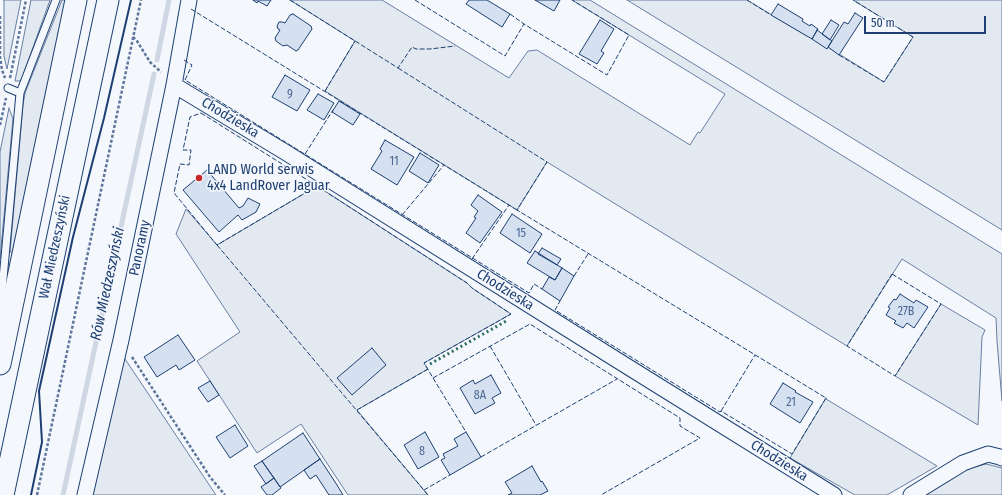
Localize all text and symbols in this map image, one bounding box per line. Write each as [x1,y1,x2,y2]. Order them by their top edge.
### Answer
scale bar [866,8,988,34]
text: 50 m [871,16,895,30]
house number: 9 [287,88,293,102]
street label: Chodzieska [198,94,262,142]
house number: 11 [389,155,399,169]
place label: LAND World serwis 4x4 LandRover Jaguar [207,162,330,194]
marker: LAND World serwis 4x4 LandRover Jaguar [194,173,204,183]
street label: Wał Miedzeszyński [36,194,74,300]
street label: Panoramy [126,219,154,277]
water label: Rów Miedzeszyński [87,226,129,342]
house number: 15 [516,227,526,241]
street label: Chodzieska [473,266,537,314]
house number: 27B [898,305,914,319]
house number: 8A [474,389,486,403]
house number: 21 [786,396,796,410]
street label: Chodzieska [747,437,811,485]
house number: 8 [419,445,425,459]

